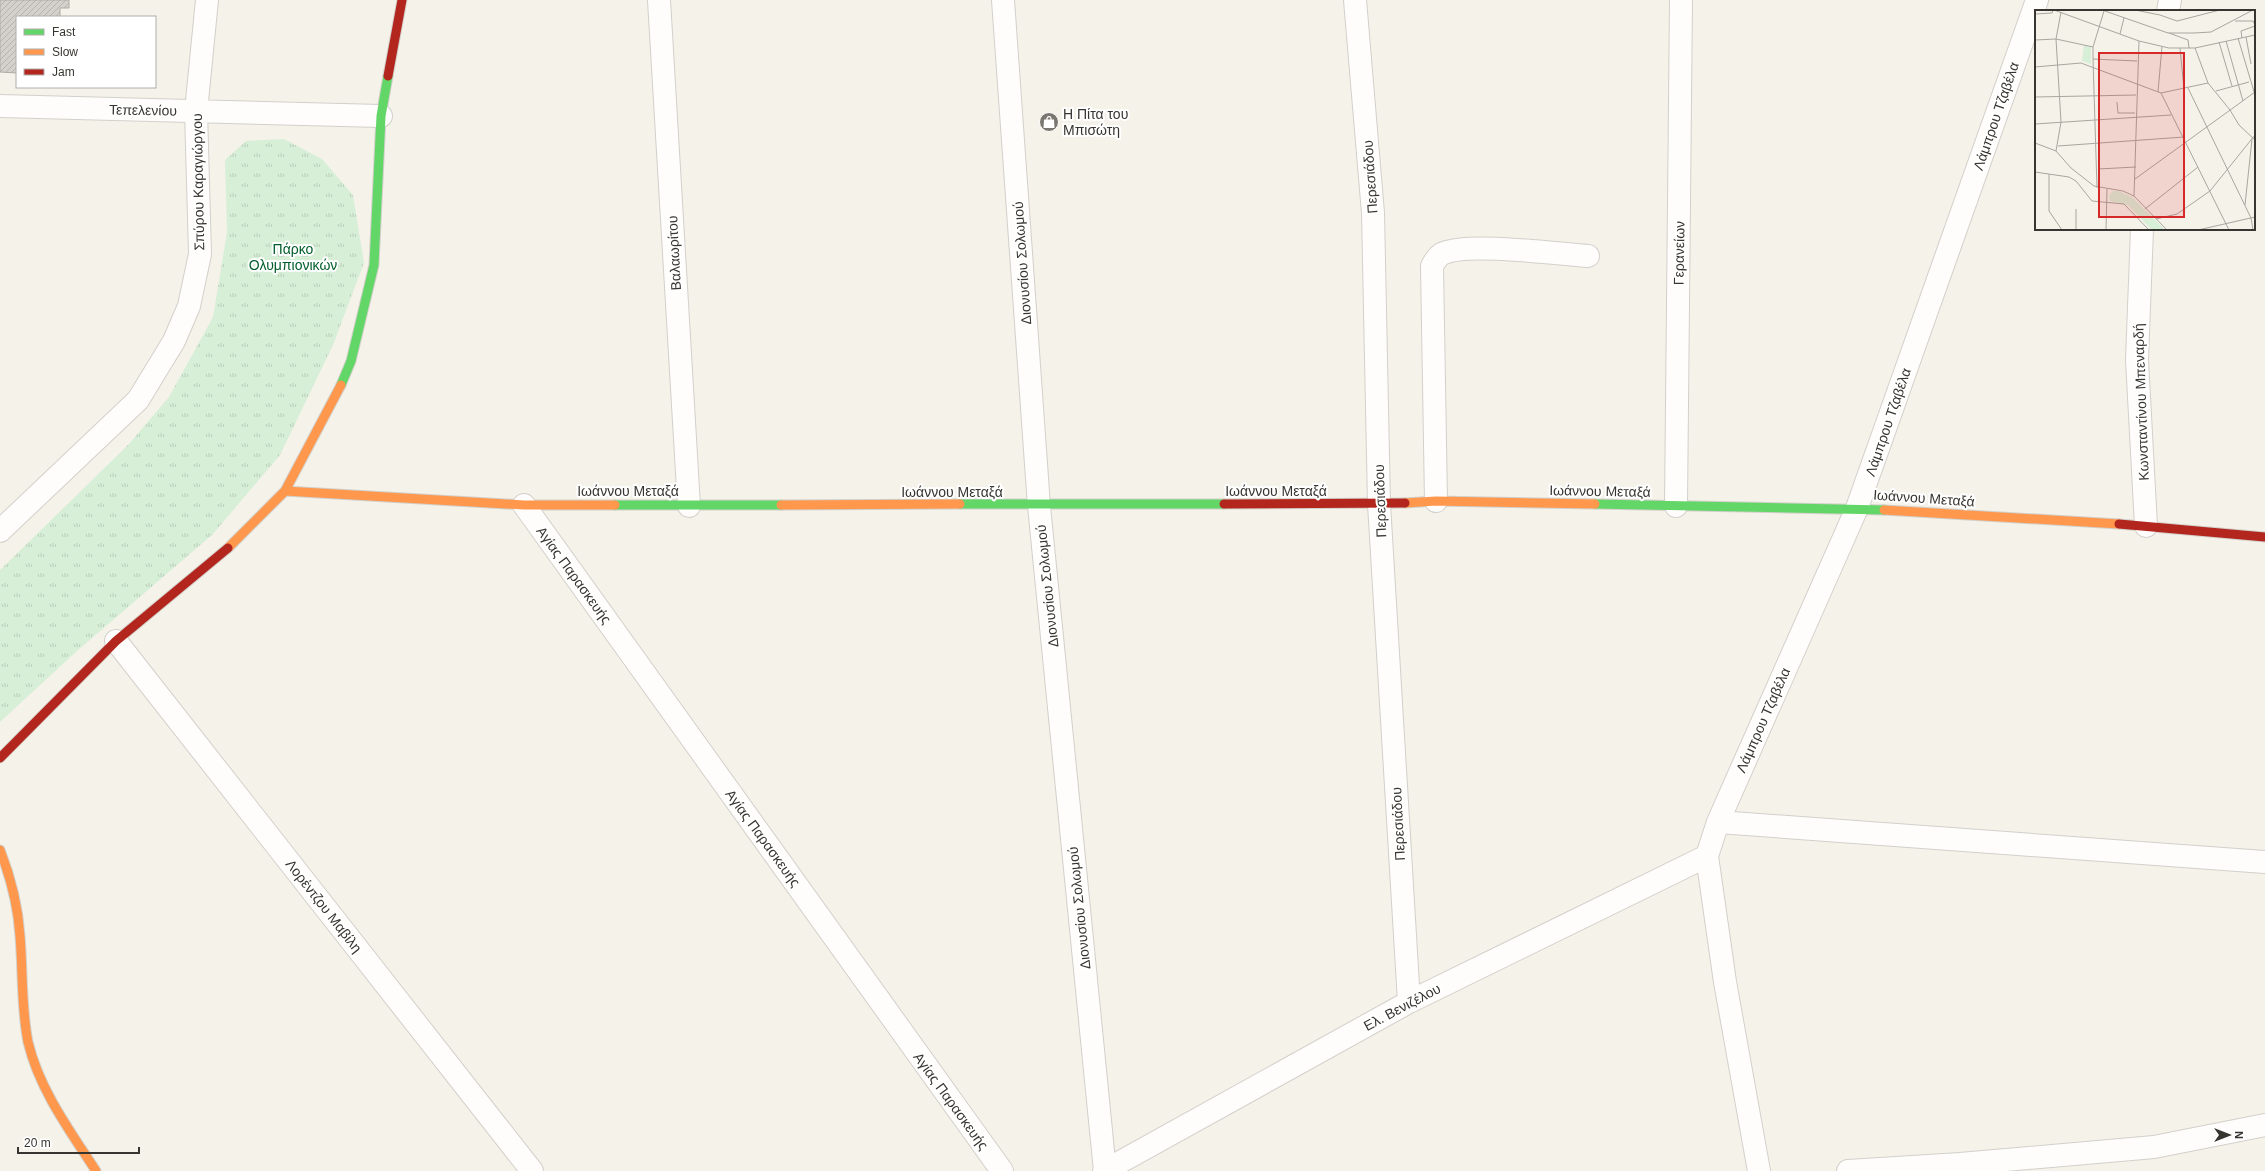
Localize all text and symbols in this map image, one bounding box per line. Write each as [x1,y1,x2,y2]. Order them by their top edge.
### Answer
inset map [2035,10,2255,230]
legend [16,16,156,88]
text: Fast [52,25,76,39]
text: Slow [52,45,78,59]
street label: Λάμπρου Τζαβέλα [1970,60,2022,172]
text: Jam [52,65,75,79]
street label: Τεπελενίου [109,101,177,119]
place label: Η Πίτα του Μπισώτη [1063,106,1128,138]
shop icon: Η Πίτα του Μπισώτη [1038,111,1060,133]
street label: Σπύρου Καραγιώργου [189,113,207,251]
street label: Περεσιάδου [1359,140,1381,214]
street label: Διονυσίου Σολωμού [1010,201,1034,325]
street label: Βαλαωρίτου [664,215,684,291]
street label: Γερανείων [1670,221,1688,285]
park label: Πάρκο Ολυμπιονικών [249,241,337,273]
street label: Κωνσταντίνου Μπεναρδή [2130,323,2152,481]
street label: Λάμπρου Τζαβέλα [1862,366,1914,478]
street label: Περεσιάδου [1371,464,1389,538]
street label: Ιωάννου Μεταξά [1549,482,1651,500]
street label: Ιωάννου Μεταξά [577,483,679,499]
street label: Ιωάννου Μεταξά [1225,483,1327,499]
street label: Ιωάννου Μεταξά [901,484,1003,500]
street label: Ιωάννου Μεταξά [1873,486,1975,510]
street label: Αγίας Παρασκευής [533,523,615,627]
street label: Διονυσίου Σολωμού [1033,524,1061,648]
street label: Λάμπρου Τζαβέλα [1733,665,1793,775]
street label: Αγίας Παρασκευής [722,786,804,890]
street label: Περεσιάδου [1388,787,1408,861]
street label: Διονυσίου Σολωμού [1065,846,1093,970]
street label: Λορέντζου Μαβίλη [283,856,365,956]
street label: Ελ. Βενιζέλου [1361,980,1443,1034]
street label: Αγίας Παρασκευής [910,1049,992,1153]
north arrow [2209,1115,2249,1155]
scale bar [18,1129,139,1155]
text: N [2233,1131,2245,1139]
text: 20 m [24,1136,51,1150]

